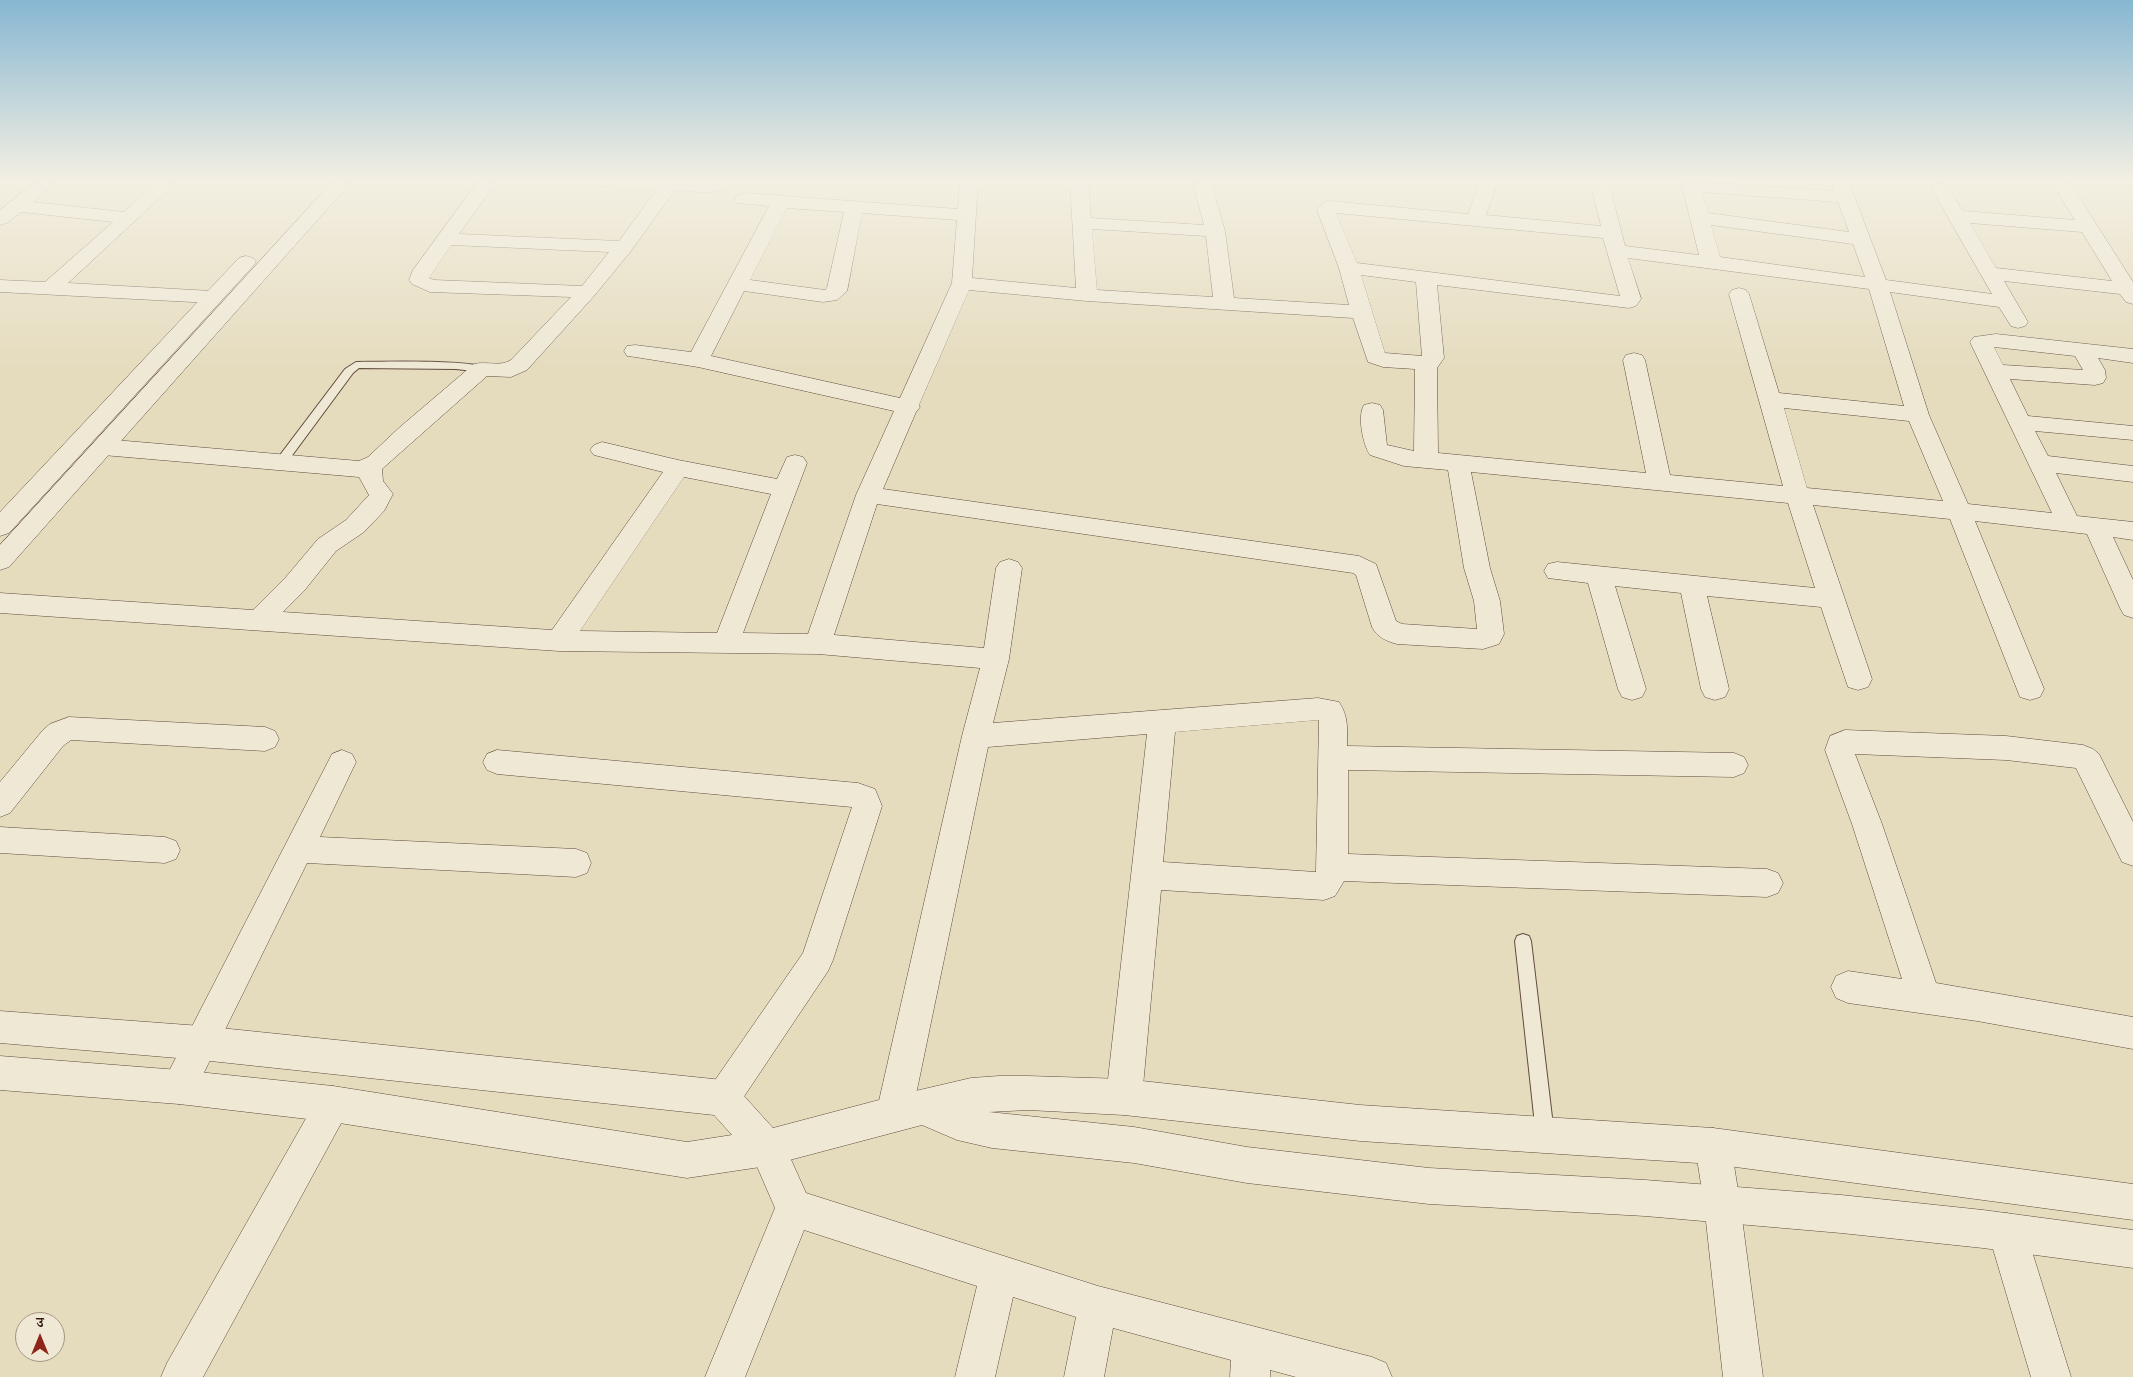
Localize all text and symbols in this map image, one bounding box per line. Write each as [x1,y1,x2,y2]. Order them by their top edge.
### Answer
north arrow [15,1312,65,1362]
text: उ [36,1314,44,1332]

